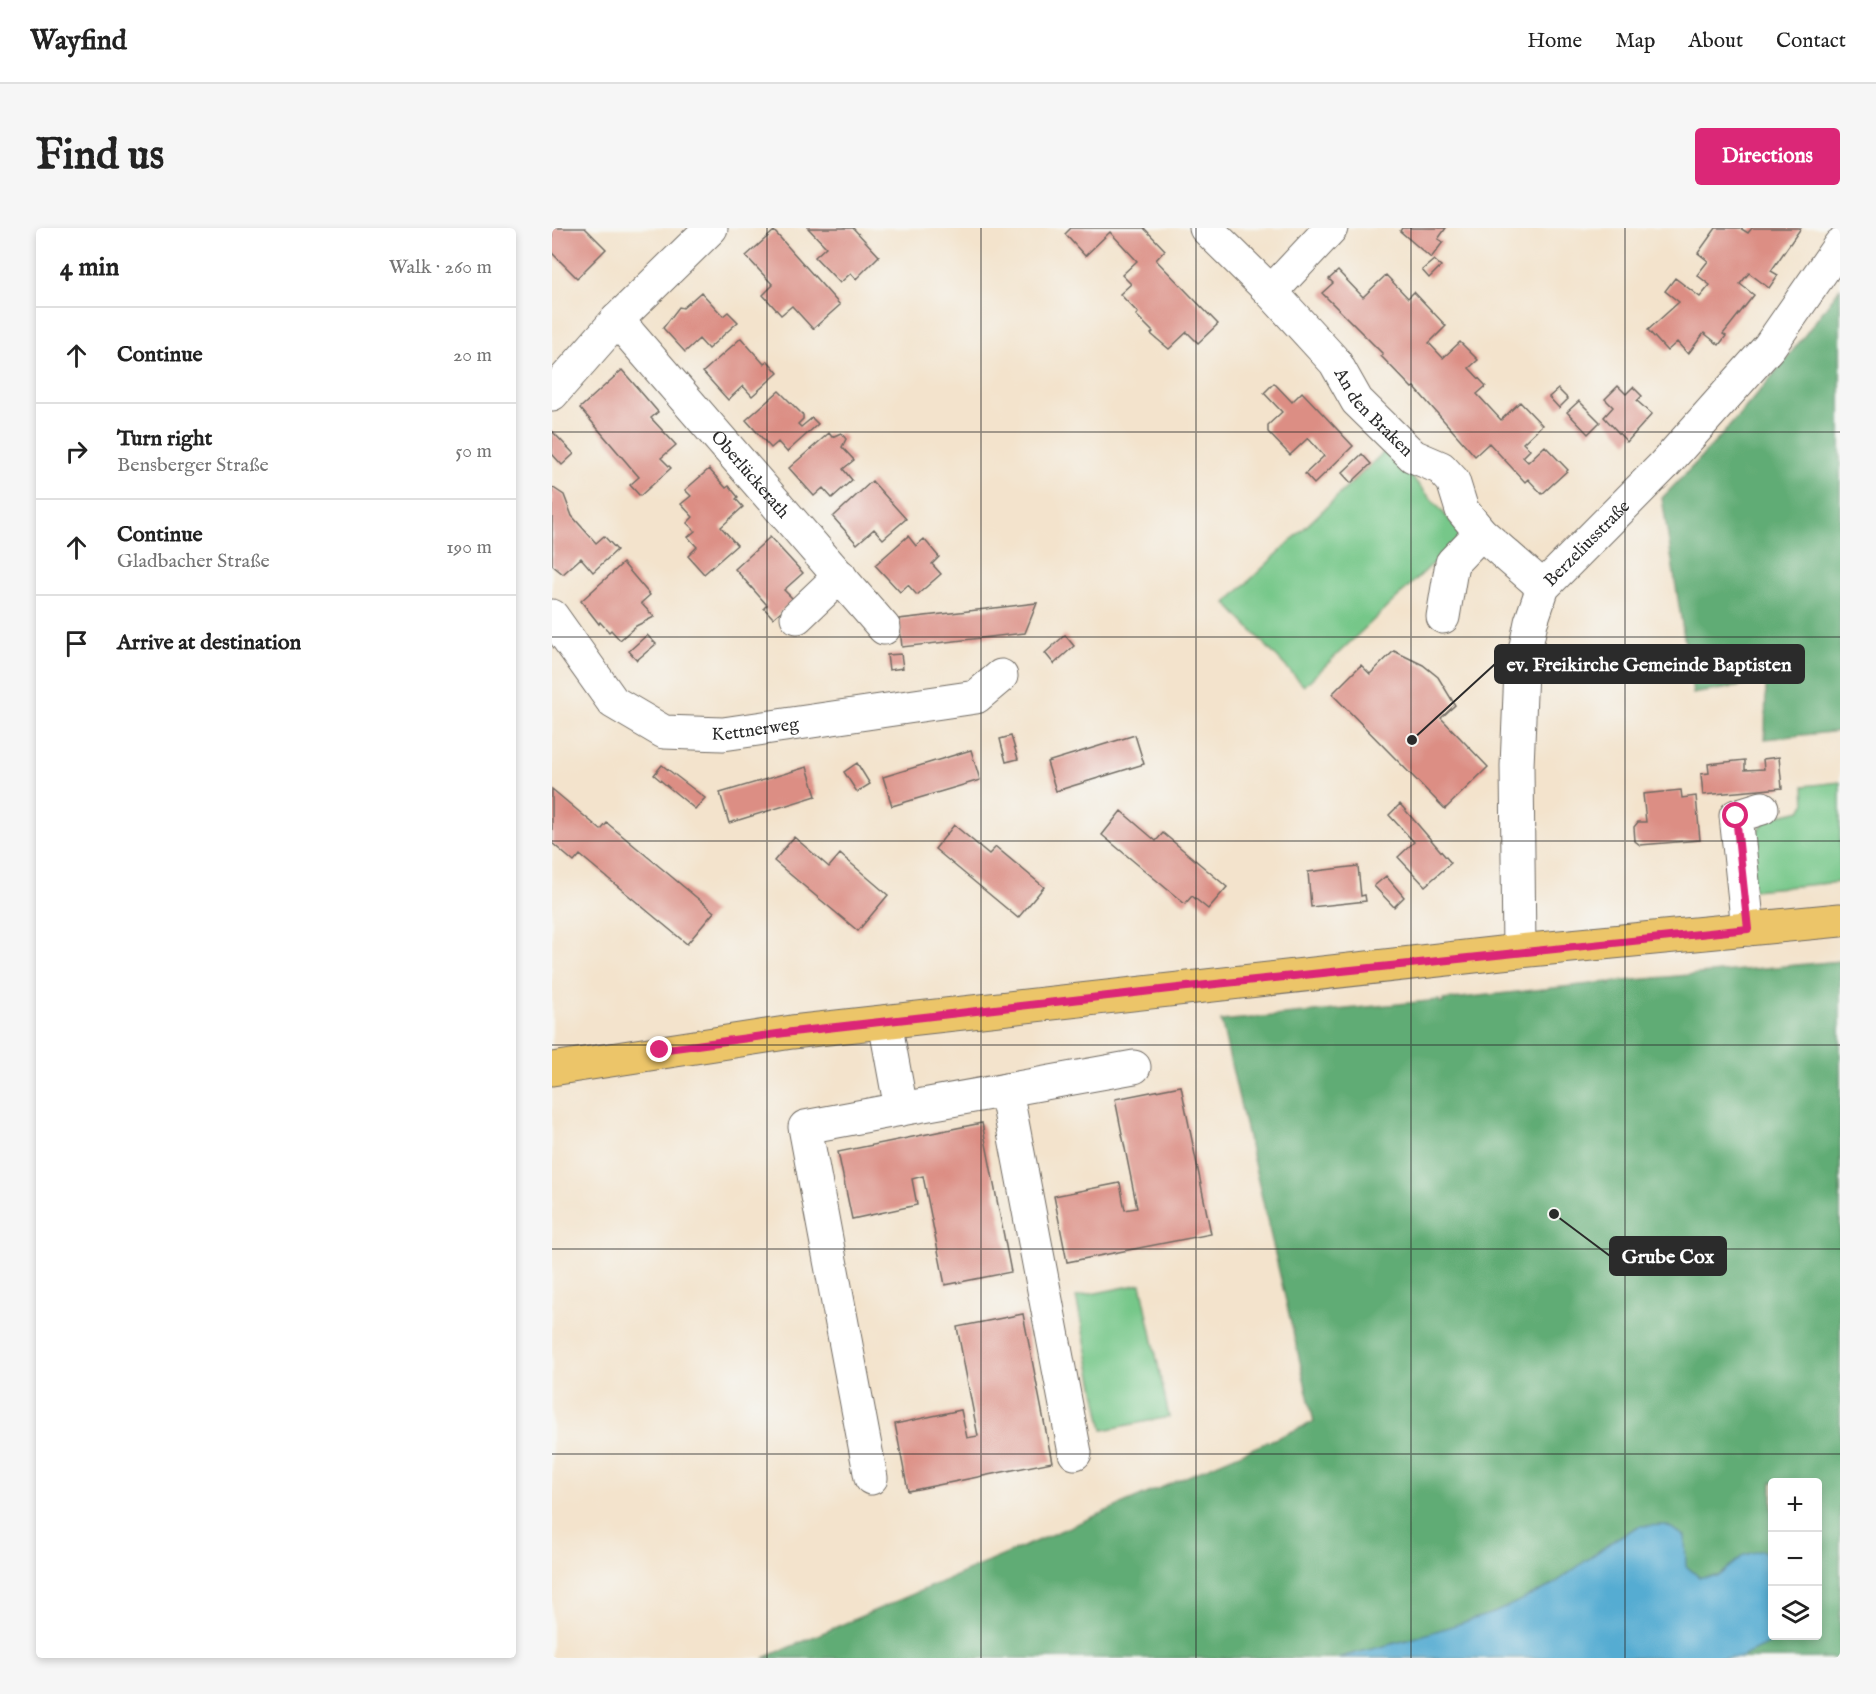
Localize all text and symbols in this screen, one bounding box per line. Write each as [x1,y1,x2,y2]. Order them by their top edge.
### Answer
text: Wayfind [30,24,127,59]
text: Home [1527,28,1582,55]
text: Map [1615,28,1655,55]
text: About [1688,28,1743,55]
text: Contact [1776,28,1846,55]
button: Directions [1695,128,1840,185]
text: Find us [36,130,164,183]
text: 4 min [60,251,119,284]
text: Walk · 260 m [389,255,492,280]
icon: ahead [60,339,93,372]
text: Continue [117,341,203,369]
text: 20 m [453,343,492,368]
street label: An den Braken [1327,364,1417,463]
text: Turn right [117,425,212,453]
street label: Oberlückerath [705,426,794,524]
icon: right [60,435,93,468]
text: 50 m [455,439,492,464]
text: Bensberger Straße [117,453,269,478]
street label: Berzeliusstraße [1540,496,1636,592]
text: Continue [117,521,203,549]
icon: ahead [60,531,93,564]
text: 190 m [446,535,492,560]
text: Gladbacher Straße [117,549,270,574]
icon: arrive [60,627,93,660]
text: Arrive at destination [117,629,301,657]
callout: ev. Freikirche Gemeinde Baptisten [1495,645,1804,683]
text: ev. Freikirche Gemeinde Baptisten [1506,653,1792,678]
street label: Kettnerweg [711,713,801,747]
route start [1722,802,1748,828]
route end [646,1036,672,1062]
callout: Grube Cox [1610,1237,1726,1275]
text: Grube Cox [1622,1245,1714,1270]
map controls [1768,1478,1822,1640]
button: + [1768,1478,1822,1532]
button: − [1768,1532,1822,1586]
button: layers [1768,1586,1822,1640]

